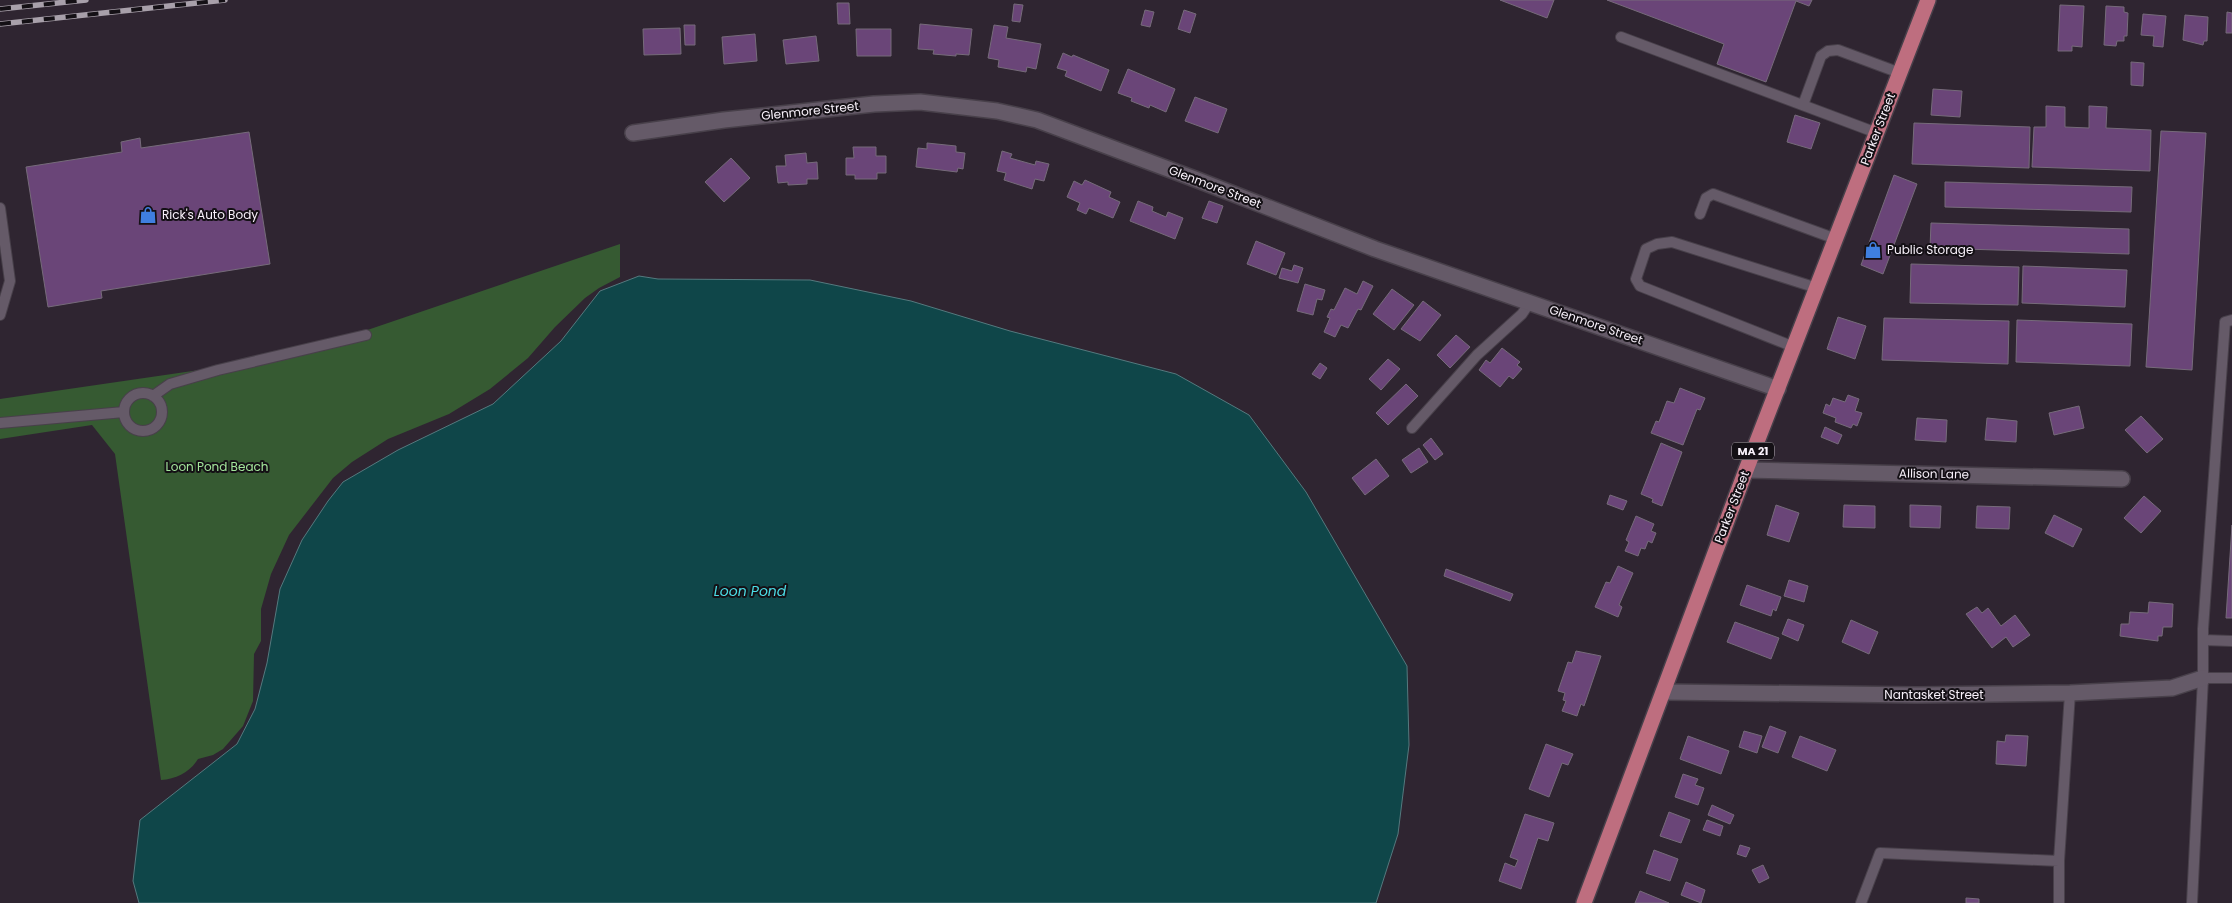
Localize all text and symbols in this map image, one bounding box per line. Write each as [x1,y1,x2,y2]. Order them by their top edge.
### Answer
street label: Parker Street [1856,90,1899,167]
street label: Glenmore Street [760,97,859,124]
street label: Glenmore Street [1167,161,1264,212]
shop icon: Rick's Auto Body [138,205,158,225]
place label: Rick's Auto Body [162,206,258,223]
shop icon: Public Storage [1863,240,1883,260]
place label: Public Storage [1887,241,1973,258]
street label: Glenmore Street [1547,301,1645,348]
road number: MA 21 [1732,442,1774,460]
park label: Loon Pond Beach [166,458,268,475]
street label: Allison Lane [1899,464,1969,483]
street label: Parker Street [1710,468,1753,545]
water label: Loon Pond [714,581,787,601]
street label: Nantasket Street [1884,686,1984,703]

